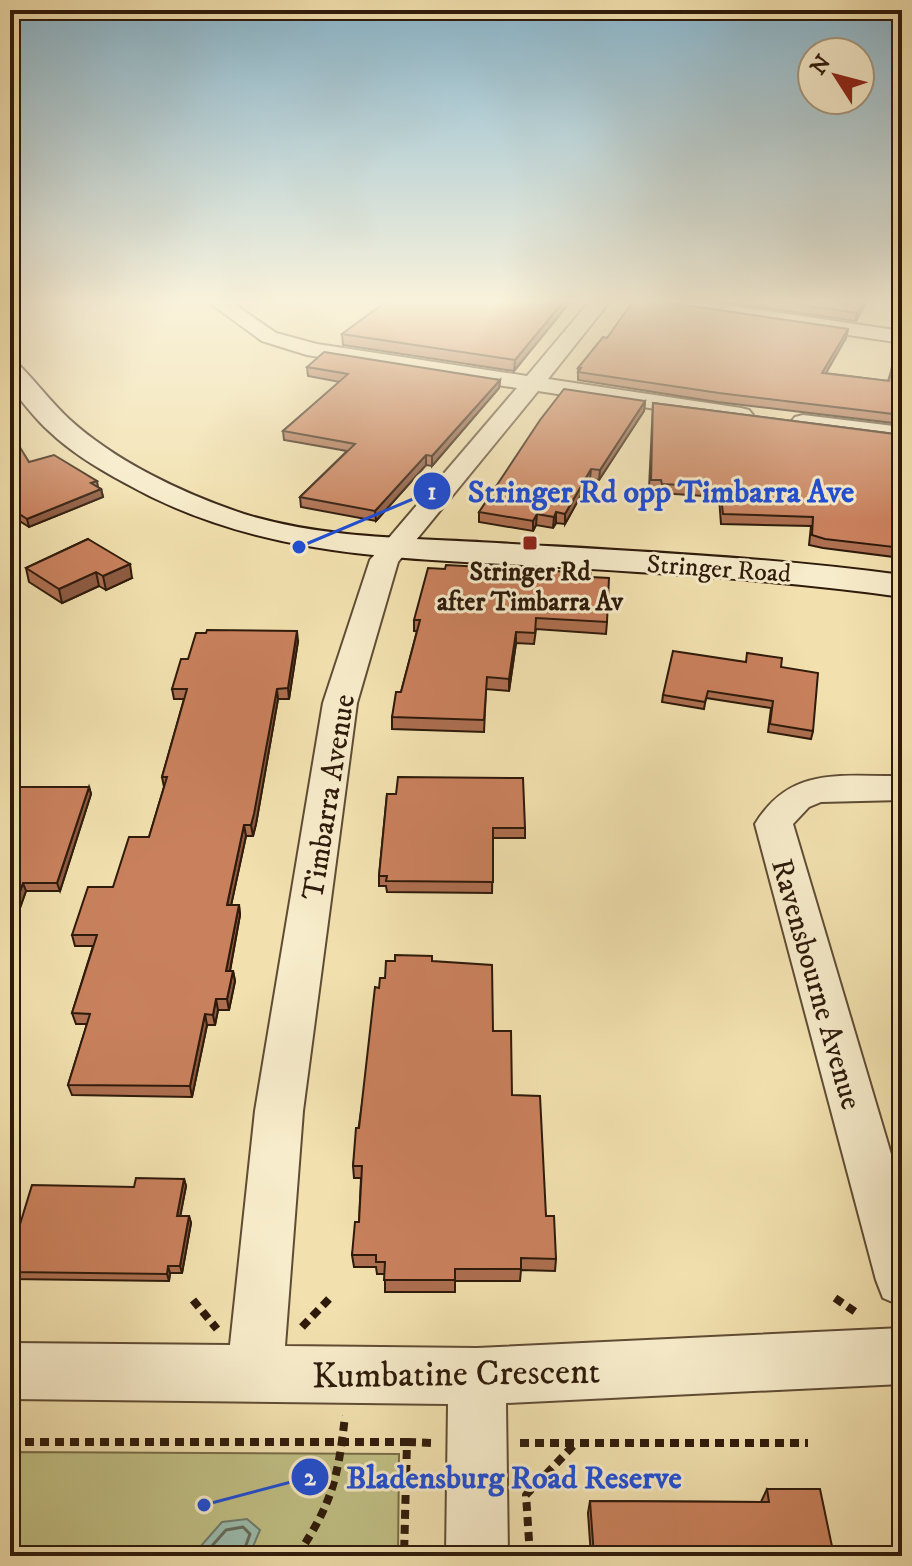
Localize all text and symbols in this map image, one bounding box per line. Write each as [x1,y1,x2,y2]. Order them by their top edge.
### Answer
north arrow [796,36,876,116]
text: N [805,50,837,80]
callout: Stringer Rd opp Timbarra Ave [412,463,870,519]
text: Stringer Rd opp Timbarra Ave [468,473,854,513]
text: 1 [428,477,437,507]
marker: Stringer Rd after Timbarra Av [521,534,539,552]
street label: Stringer Road [646,548,792,591]
place label: Stringer Rd after Timbarra Av [437,556,624,619]
street label: Timbarra Avenue [295,692,364,903]
street label: Ravensbourne Avenue [762,855,869,1114]
street label: Kumbatine Crescent [312,1349,601,1400]
callout: Bladensburg Road Reserve [290,1449,698,1505]
text: Bladensburg Road Reserve [346,1459,682,1499]
text: 2 [304,1463,317,1493]

